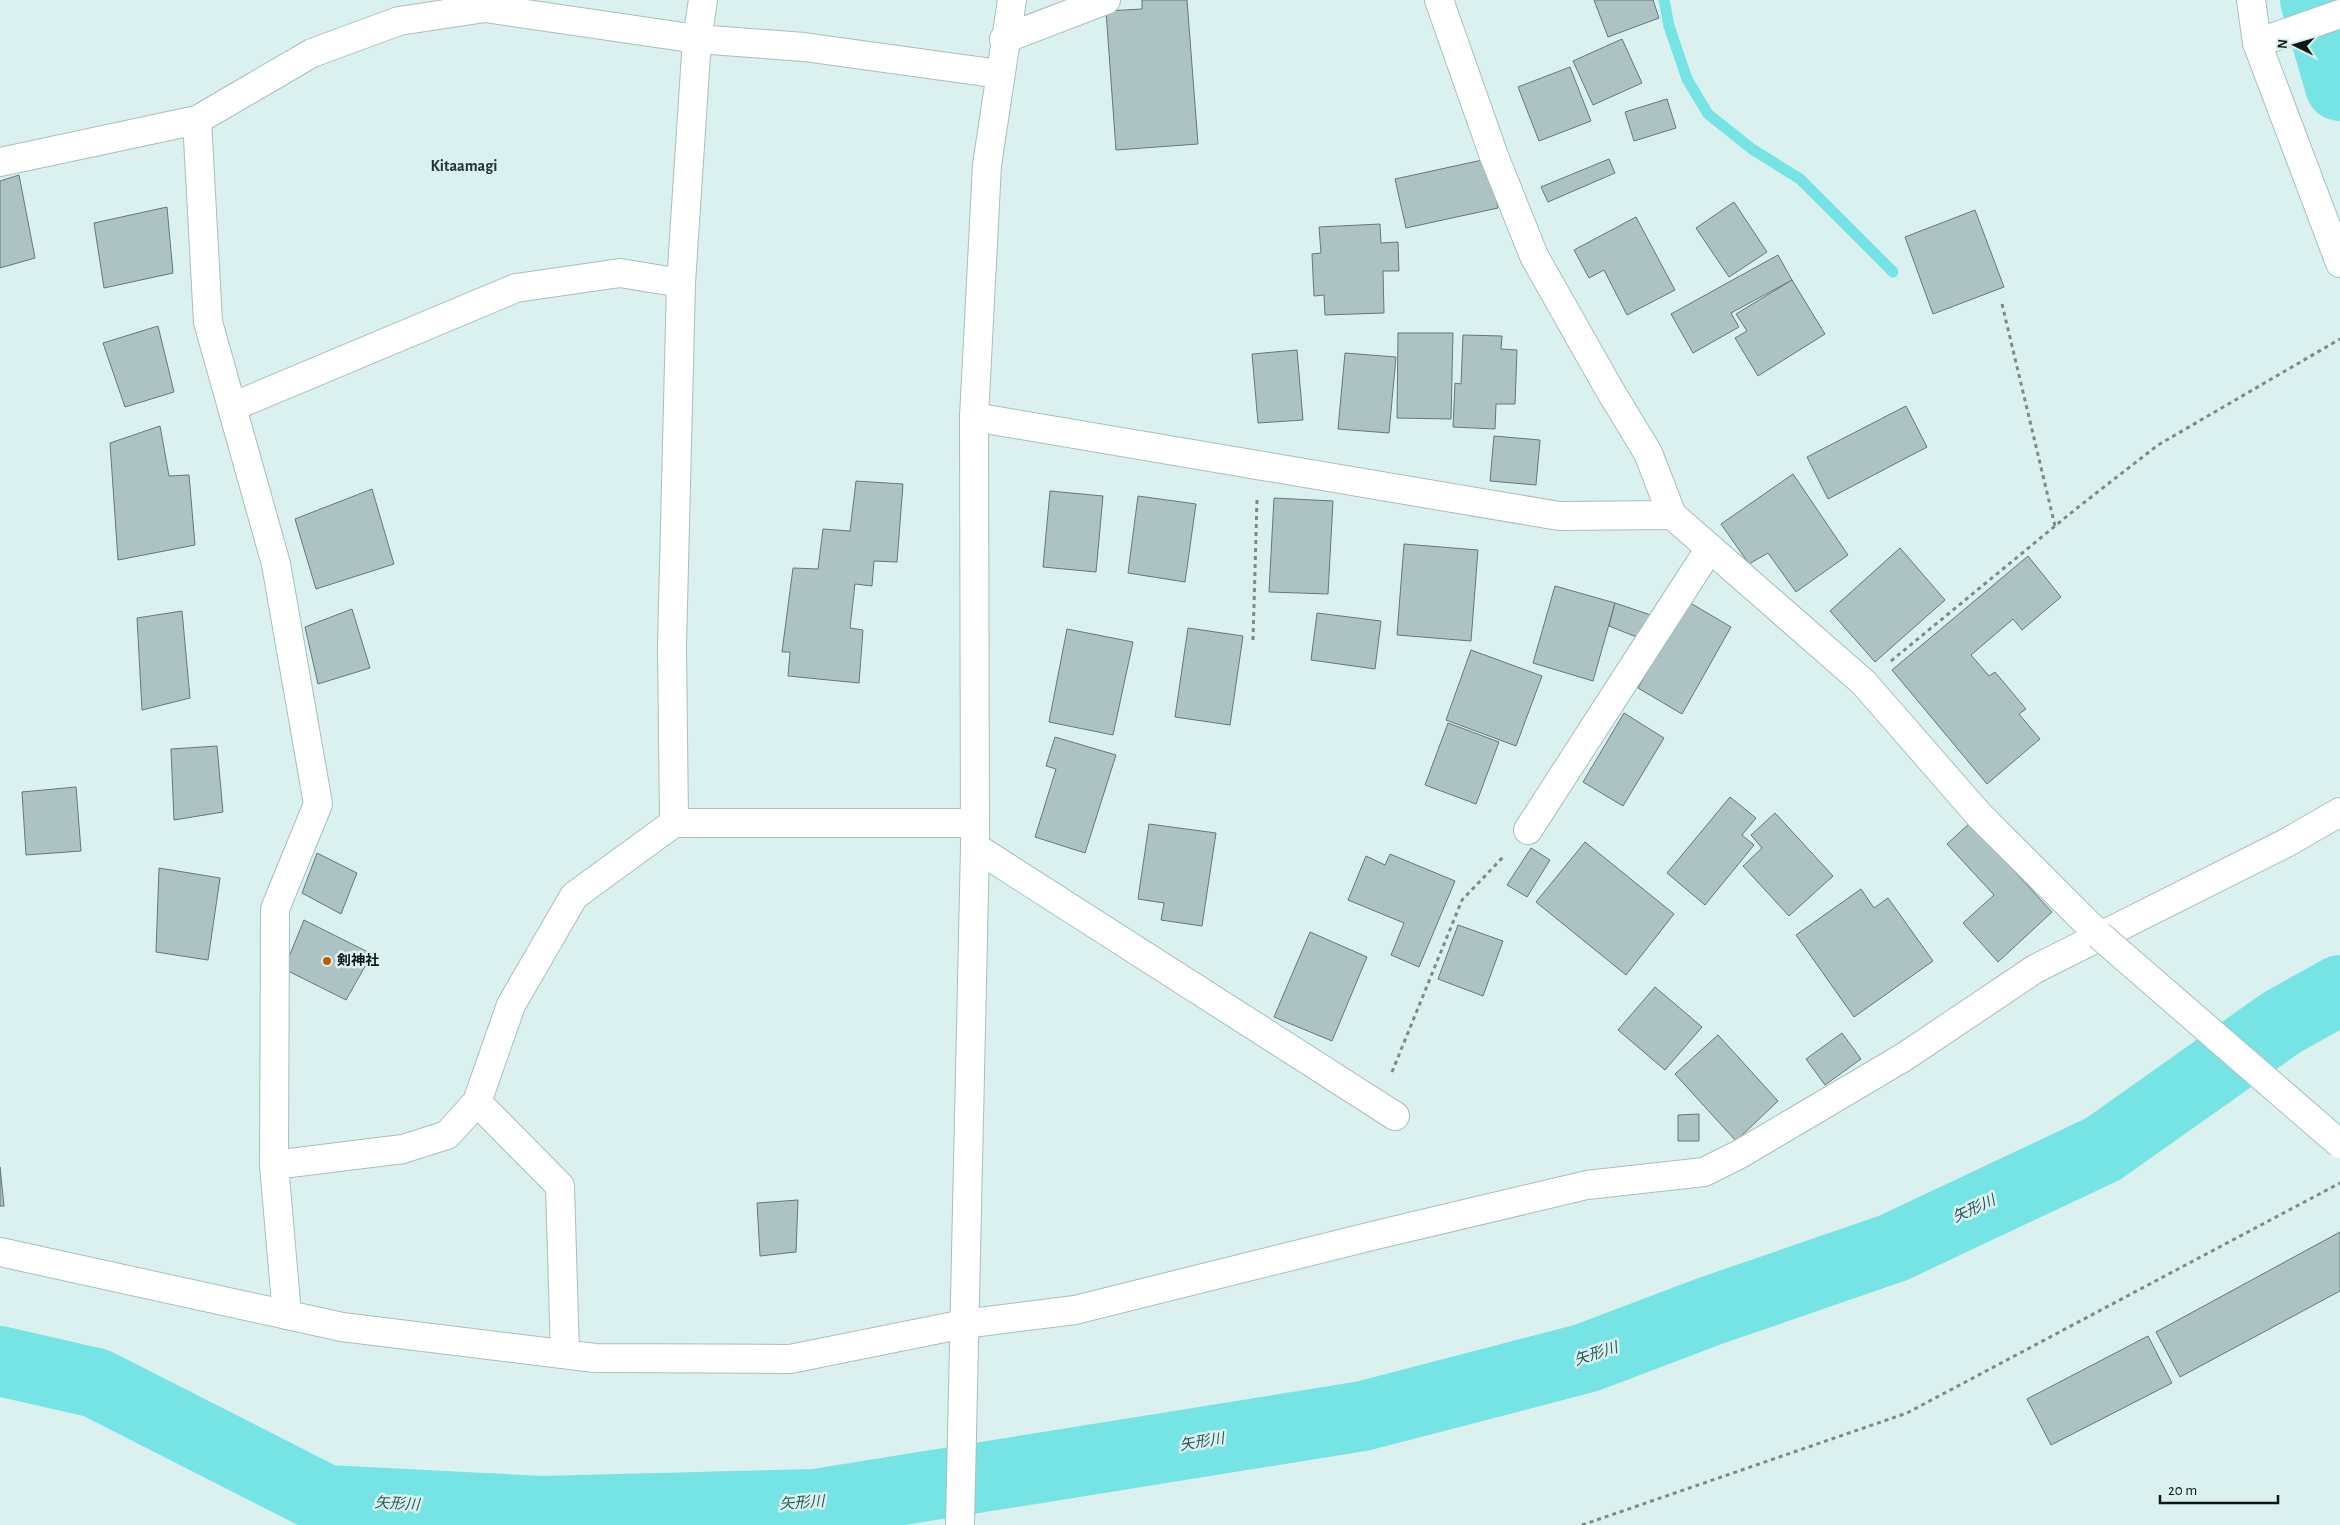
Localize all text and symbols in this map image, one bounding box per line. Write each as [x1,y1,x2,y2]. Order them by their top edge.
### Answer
north arrow [2270,20,2320,70]
text: N [2276,38,2290,49]
district label: Kitaamagi [430,158,498,174]
place label: 剣神社 [337,952,379,968]
marker: 剣神社 [321,955,333,967]
water label: 矢形川 [1950,1191,1999,1225]
water label: 矢形川 [1572,1338,1622,1368]
water label: 矢形川 [1178,1430,1227,1453]
scale bar [2160,1472,2278,1504]
text: 20 m [2168,1483,2197,1498]
water label: 矢形川 [779,1493,827,1512]
water label: 矢形川 [374,1494,422,1513]

